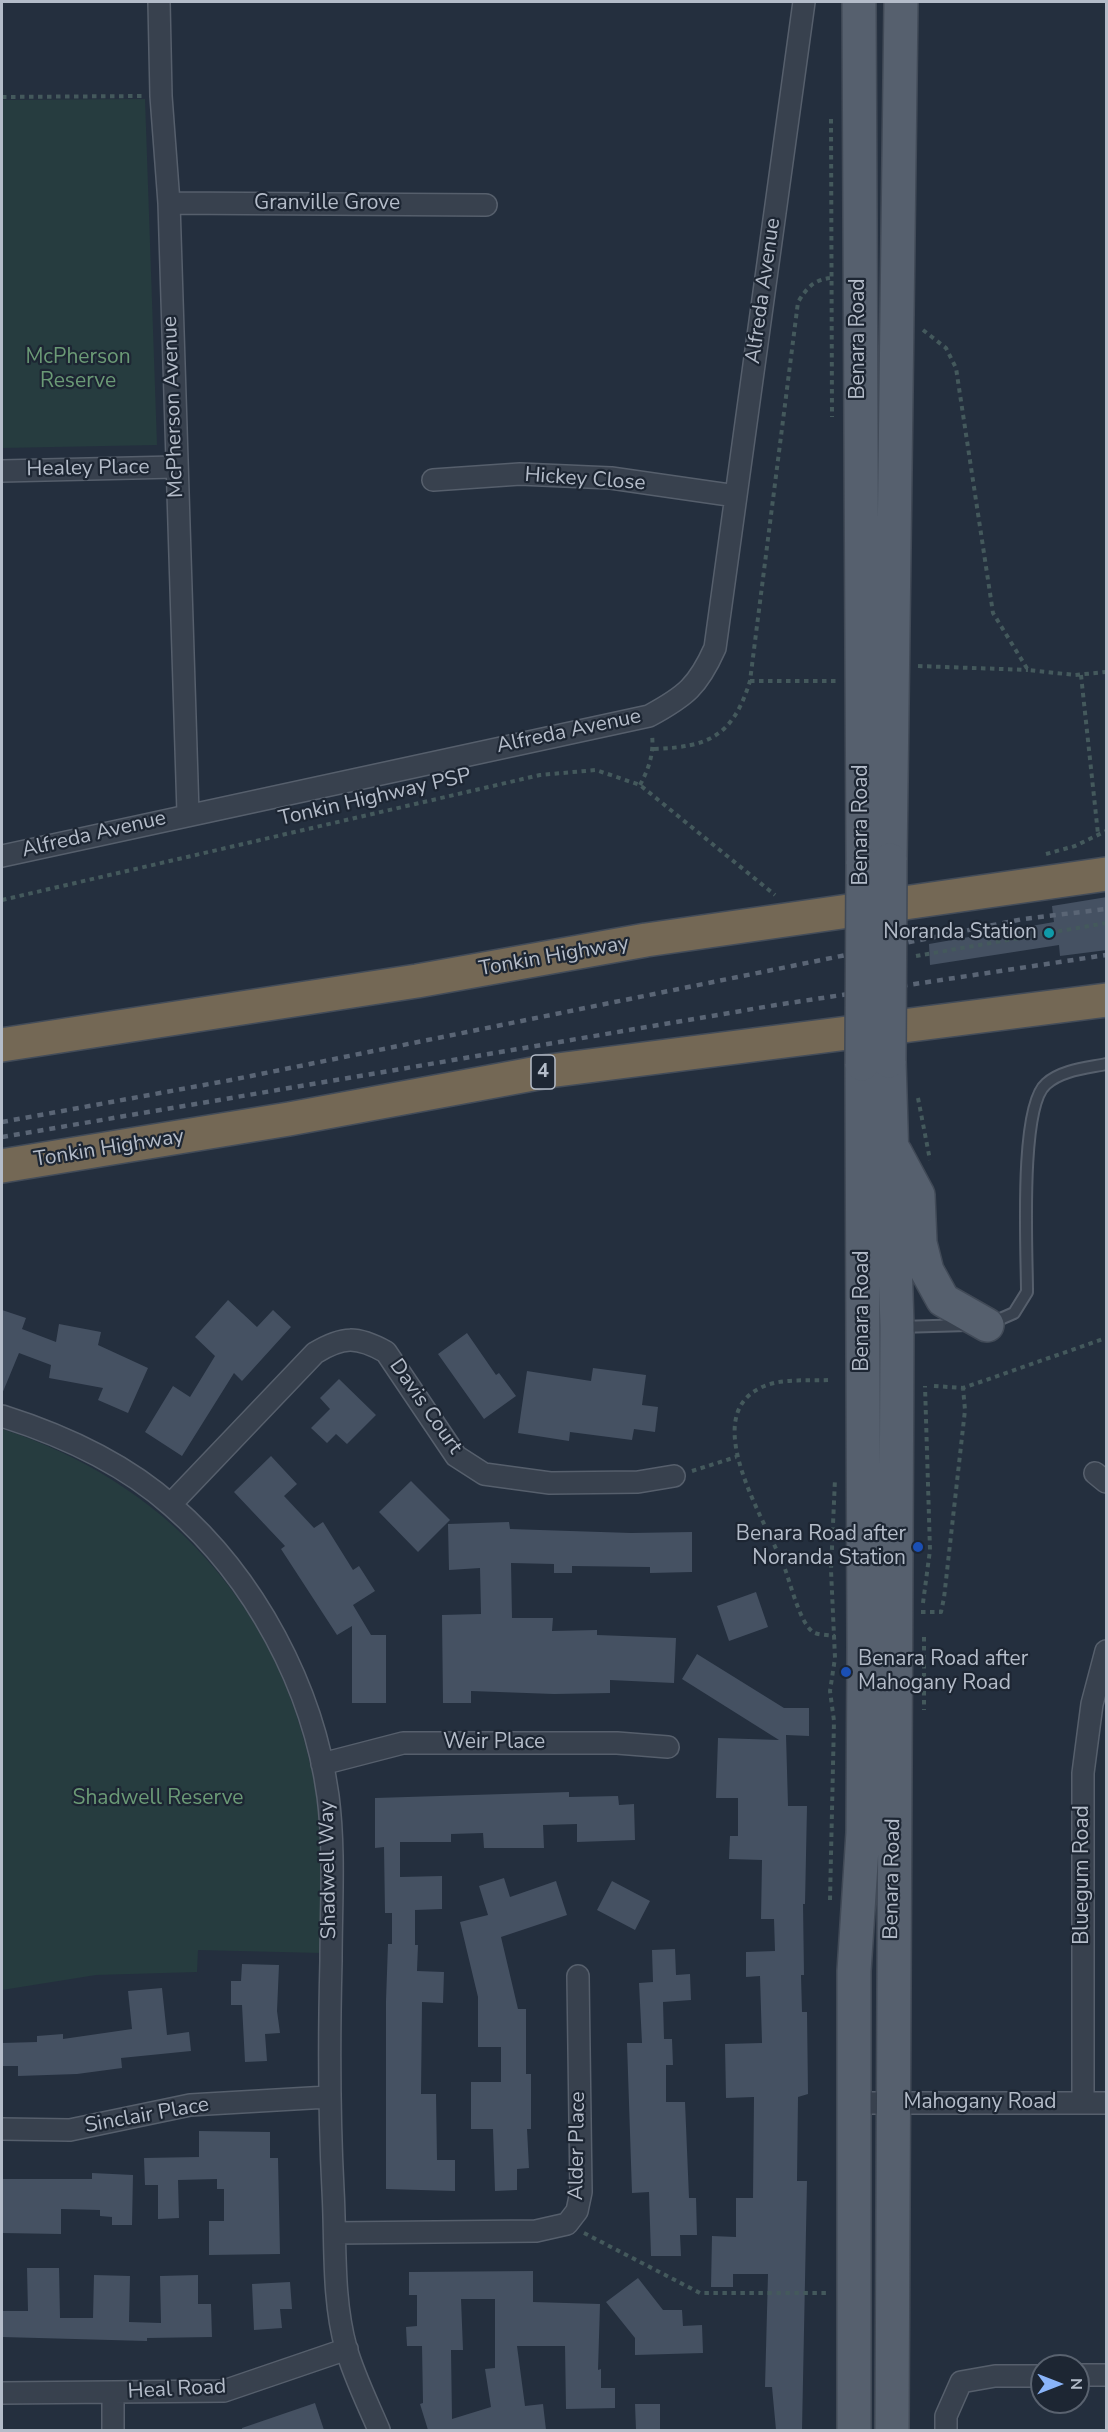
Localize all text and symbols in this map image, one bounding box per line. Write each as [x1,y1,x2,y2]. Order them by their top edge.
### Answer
street label: Granville Grove [254,191,400,217]
street label: Alfreda Avenue [741,216,787,366]
street label: Benara Road [846,278,872,400]
street label: McPherson Avenue [158,316,190,498]
park label: McPherson Reserve [25,345,131,395]
street label: Healey Place [26,455,150,483]
street label: Hickey Close [524,463,646,497]
street label: Alfreda Avenue [494,704,644,760]
street label: Tonkin Highway PSP [276,764,474,832]
street label: Benara Road [849,764,875,886]
street label: Alfreda Avenue [19,806,169,864]
place label: Noranda Station [883,920,1037,946]
marker: Noranda Station [1042,926,1056,940]
street label: Tonkin Highway [477,931,631,983]
road number: 4 [531,1055,555,1089]
street label: Tonkin Highway [32,1125,186,1173]
street label: Benara Road [850,1250,876,1372]
street label: Davis Court [383,1355,467,1459]
place label: Benara Road after Noranda Station [736,1522,906,1572]
marker: Benara Road after Noranda Station [911,1540,925,1554]
place label: Benara Road after Mahogany Road [858,1647,1028,1697]
marker: Benara Road after Mahogany Road [839,1665,853,1679]
street label: Weir Place [443,1730,545,1756]
park label: Shadwell Reserve [73,1786,243,1812]
street label: Shadwell Way [315,1801,343,1939]
street label: Bluegum Road [1070,1805,1096,1945]
street label: Benara Road [879,1818,907,1940]
street label: Mahogany Road [904,2090,1056,2116]
street label: Alder Place [564,2091,592,2201]
street label: Sinclair Place [83,2093,211,2139]
north arrow [1030,2354,1090,2414]
street label: Heal Road [127,2375,227,2405]
text: N [1065,2378,1087,2390]

